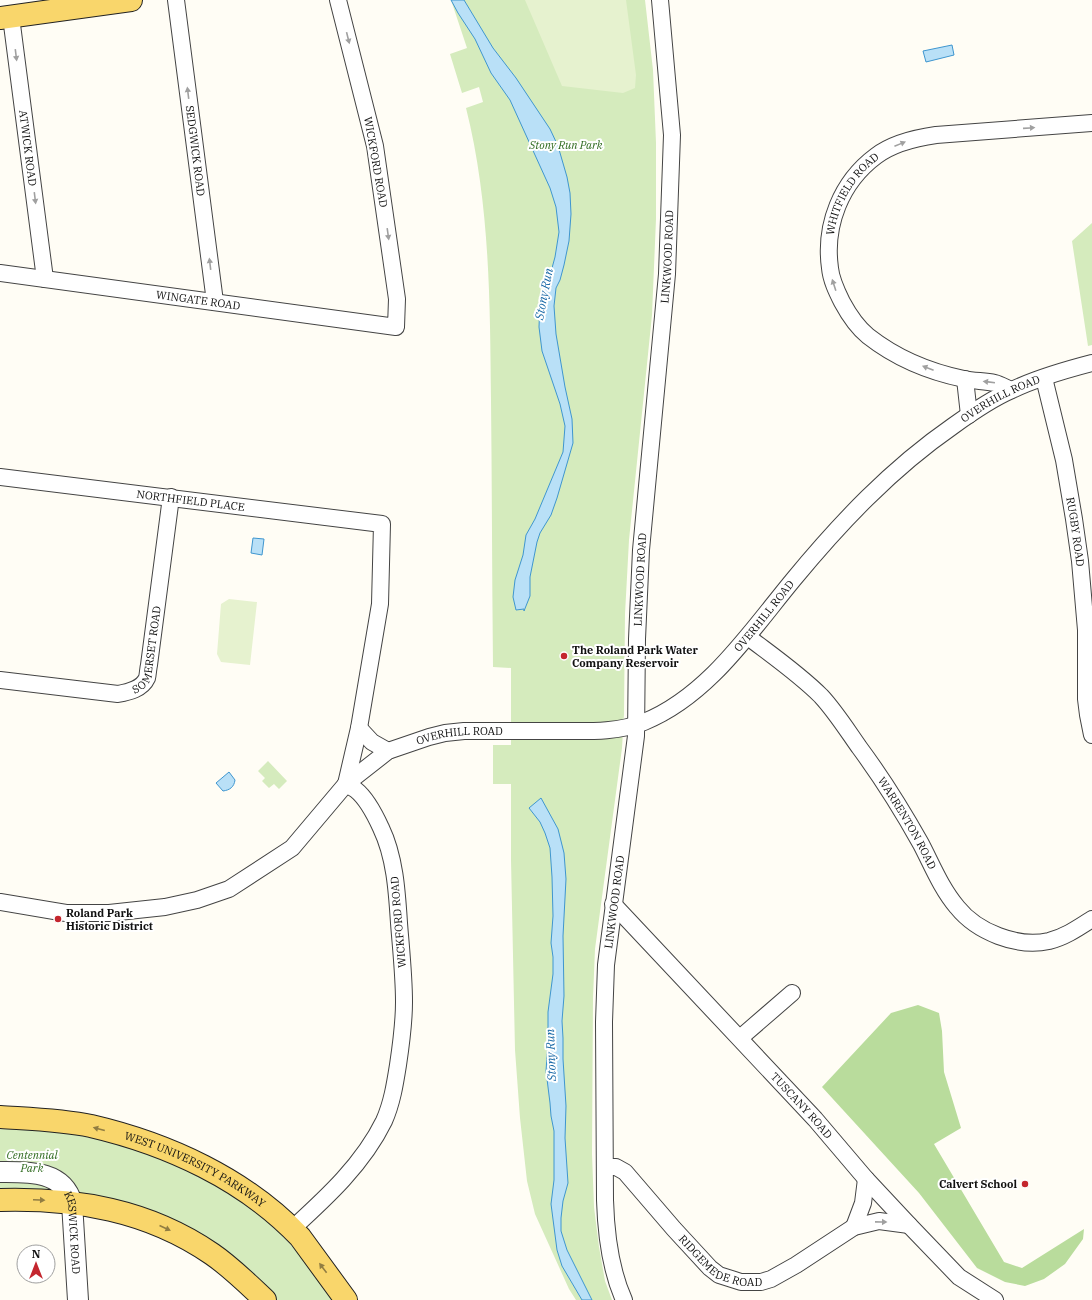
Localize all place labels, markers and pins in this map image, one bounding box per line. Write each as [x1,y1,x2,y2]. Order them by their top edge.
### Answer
place label: The Roland Park Water Company Reservoir [572,643,699,670]
marker: The Roland Park Water Company Reservoir [559,651,569,661]
place label: Roland Park Historic District [66,906,153,933]
marker: Roland Park Historic District [53,914,63,924]
place label: Calvert School [939,1177,1017,1191]
marker: Calvert School [1020,1179,1030,1189]

